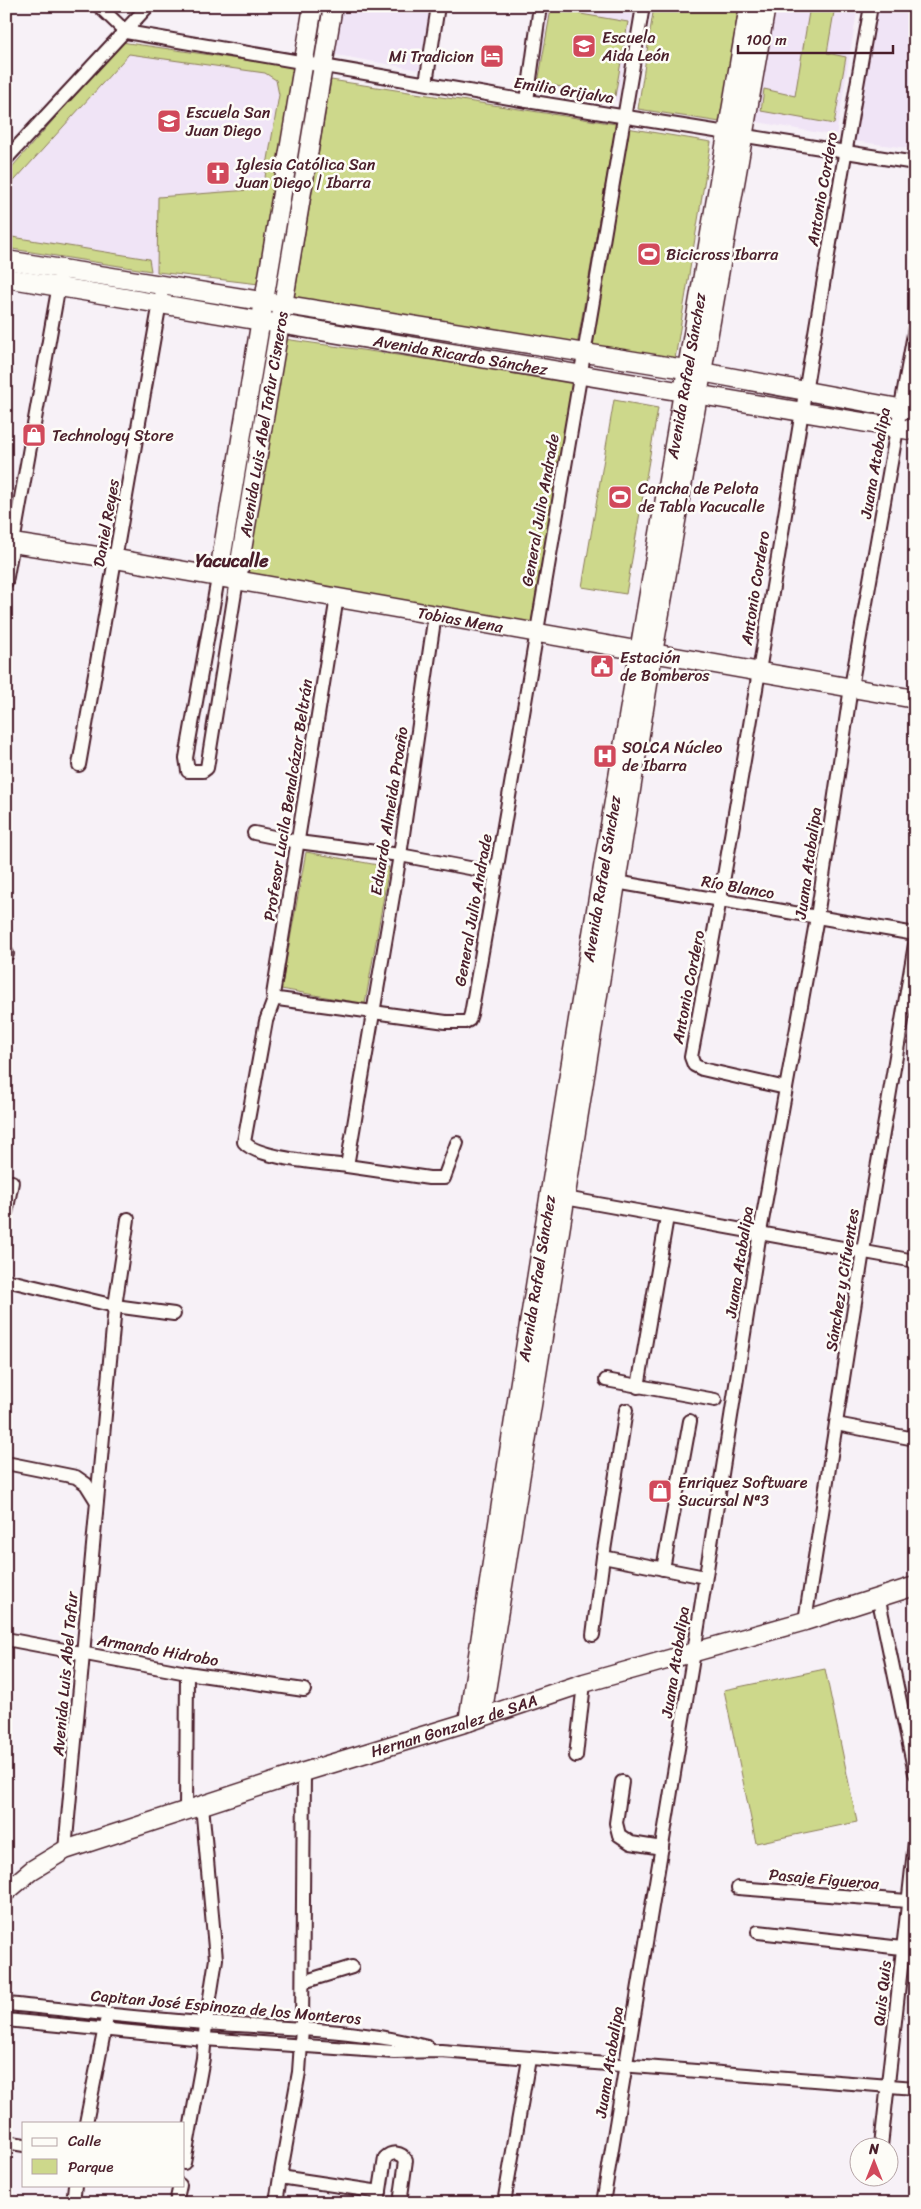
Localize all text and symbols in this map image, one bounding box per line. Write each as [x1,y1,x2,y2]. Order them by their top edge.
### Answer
scale bar [738,22,894,54]
place label: Escuela Aida León [601,23,670,70]
text: 100 m [746,27,787,53]
school or university icon: Escuela Aida León [571,33,597,59]
place label: Mi Tradicion [389,42,474,71]
hotel icon: Mi Tradicion [479,43,505,69]
street label: Emilio Grijalva [512,68,616,112]
place label: Escuela San Juan Diego [185,98,271,145]
school or university icon: Escuela San Juan Diego [156,108,182,134]
street label: Antonio Cordero [798,130,846,249]
place label: Iglesia Católica San Juan Diego | Ibarra [235,150,376,197]
church icon: Iglesia Católica San Juan Diego | Ibarra [205,160,231,186]
place label: Bicicross Ibarra [666,240,779,269]
sports icon: Bicicross Ibarra [636,241,662,267]
street label: Avenida Rafael Sánchez [657,290,714,462]
street label: Avenida Luis Abel Tafur Cisneros [230,309,296,540]
street label: Avenida Ricardo Sánchez [370,325,550,383]
street label: Juana Atabalipa [851,405,899,522]
place label: Technology Store [52,421,174,450]
shop icon: Technology Store [21,422,47,448]
street label: General Julio Andrade [512,432,568,588]
place label: Cancha de Pelota de Tabla Yacucalle [638,474,765,521]
street label: Daniel Reyes [84,476,128,569]
sports icon: Cancha de Pelota de Tabla Yacucalle [607,484,633,510]
street label: Antonio Cordero [732,529,778,648]
district label: Yacucalle [195,545,269,577]
street label: Tobias Mena [415,598,506,641]
place label: Estación de Bomberos [620,643,710,690]
public building icon: Estación de Bomberos [589,653,615,679]
street label: Profesor Lucila Benalcázar Beltrán [255,676,322,923]
street label: Eduardo Almeida Proaño [361,724,417,898]
place label: SOLCA Núcleo de Ibarra [622,733,723,780]
hospital icon: SOLCA Núcleo de Ibarra [592,743,618,769]
street label: Avenida Rafael Sánchez [573,793,629,965]
street label: Juana Atabalipa [786,805,830,922]
street label: General Julio Andrade [445,832,501,988]
street label: Río Blanco [699,866,777,908]
street label: Antonio Cordero [663,928,713,1047]
street label: Avenida Rafael Sánchez [509,1192,564,1365]
street label: Juana Atabalipa [716,1204,762,1321]
street label: Sánchez y Cifuentes [816,1206,868,1353]
place label: Enriquez Software Sucursal Nª3 [678,1468,808,1515]
shop icon: Enriquez Software Sucursal Nª3 [647,1478,673,1504]
street label: Avenida Luis Abel Tafur [43,1589,87,1758]
street label: Juana Atabalipa [652,1604,698,1721]
street label: Armando Hidrobo [94,1625,221,1675]
street label: Hernan Gonzalez de SAA [367,1685,541,1765]
street label: Pasaje Figueroa [768,1860,881,1898]
street label: Quis Quis [864,1958,900,2027]
street label: Capitan José Espinoza de los Monteros [90,1981,363,2033]
street label: Juana Atabalipa [586,2004,632,2121]
legend [22,2122,185,2186]
text: Calle [68,2128,101,2154]
north arrow [848,2136,898,2186]
text: N [868,2137,879,2162]
text: Parque [68,2154,113,2180]

